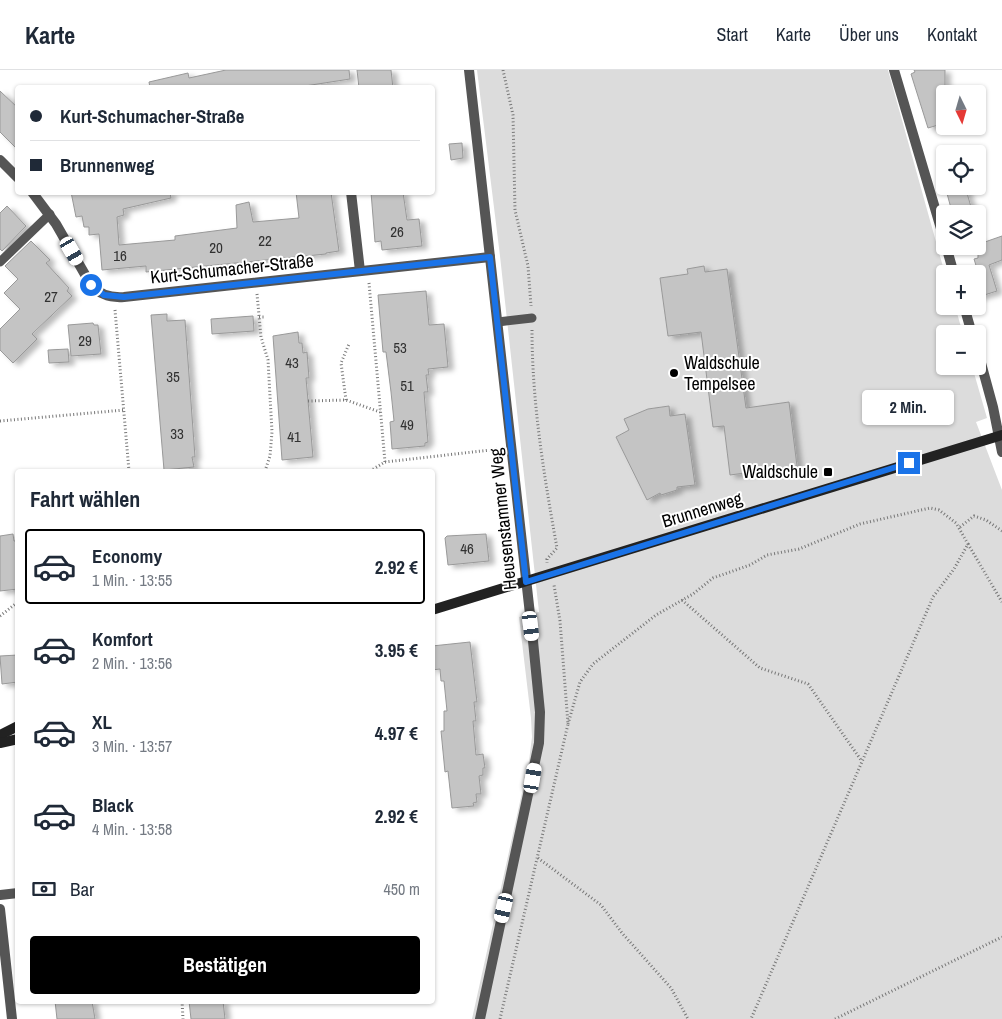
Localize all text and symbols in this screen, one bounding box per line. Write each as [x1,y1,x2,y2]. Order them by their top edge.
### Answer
text: Karte [25,19,75,51]
text: Start [717,22,748,47]
text: Karte [776,22,811,47]
text: Über uns [839,22,899,47]
text: Kontakt [927,22,977,47]
north arrow [936,85,986,135]
map controls [936,85,986,375]
text: Kurt-Schumacher-Straße [60,103,244,129]
button: locate [936,145,986,195]
text: Brunnenweg [60,152,154,178]
button: layers [936,205,986,255]
house number: 26 [390,221,404,242]
house number: 22 [258,230,272,251]
car [58,234,85,268]
house number: 20 [209,237,223,258]
house number: 16 [113,245,127,266]
street label: Kurt-Schumacher-Straße [149,247,315,290]
button: + [936,265,986,315]
route start [80,274,102,296]
house number: 27 [44,286,58,307]
button: − [936,325,986,375]
house number: 29 [78,330,92,351]
house number: 53 [393,337,407,358]
place label: Waldschule Tempelsee [684,350,760,396]
house number: 43 [285,352,299,373]
house number: 35 [166,366,180,387]
marker: Waldschule Tempelsee [668,367,680,379]
house number: 51 [400,375,414,396]
callout: 2 Min. [863,390,955,426]
text: 2 Min. [889,396,927,418]
house number: 49 [400,414,414,435]
house number: 33 [170,423,184,444]
house number: 41 [287,426,301,447]
street label: Heusenstammer Weg [483,446,522,591]
route end [898,452,920,474]
place label: Waldschule [742,459,818,484]
marker: Waldschule [822,466,834,478]
text: Fahrt wählen [30,484,140,514]
street label: Brunnenweg [659,485,746,534]
house number: 46 [460,538,474,559]
text: Economy [92,543,162,569]
icon: car [32,544,77,589]
text: 2.92 € [375,554,418,580]
text: 1 Min. · 13:55 [92,569,172,591]
car [521,610,540,642]
text: Komfort [92,626,153,652]
icon: car [32,627,77,672]
text: 3.95 € [375,637,418,663]
text: 2 Min. · 13:56 [92,652,172,674]
text: XL [92,709,112,735]
icon: car [32,710,77,755]
text: 4.97 € [375,720,418,746]
text: 3 Min. · 13:57 [92,735,172,757]
car [523,762,542,794]
text: Black [92,792,134,818]
icon: car [32,793,77,838]
text: 2.92 € [375,803,418,829]
text: 4 Min. · 13:58 [92,818,172,840]
icon: cash [30,875,58,903]
text: Bar [70,876,94,902]
text: 450 m [384,878,420,900]
car [493,892,514,924]
button: Bestätigen [30,936,420,994]

